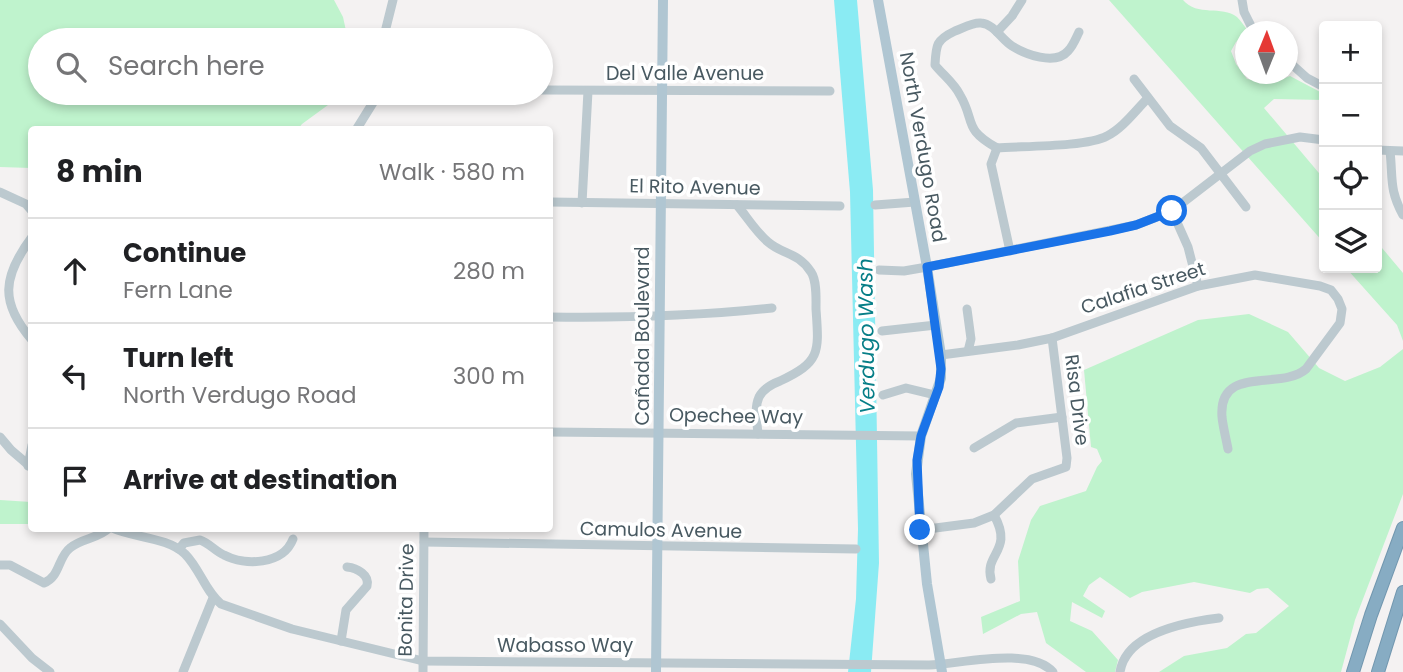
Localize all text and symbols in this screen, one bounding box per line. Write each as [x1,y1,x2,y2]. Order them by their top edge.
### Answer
north arrow [1235,21,1298,84]
map controls [1319,21,1382,273]
button: + [1319,21,1382,84]
search box [28,28,553,105]
icon: search [52,48,90,86]
text: Search here [108,48,265,84]
street label: North Verdugo Road [893,50,953,244]
street label: Del Valle Avenue [606,60,764,87]
button: − [1319,84,1382,147]
button: locate [1319,147,1382,210]
text: 8 min [56,150,143,193]
text: Walk · 580 m [379,156,525,188]
street label: El Rito Avenue [629,172,761,202]
route start [1156,195,1187,226]
button: layers [1319,210,1382,273]
text: Continue [123,235,246,271]
street label: Cañada Boulevard [629,246,656,426]
icon: ahead [56,252,94,290]
text: 280 m [453,255,525,287]
street label: Calafia Street [1077,255,1209,321]
water label: Verdugo Wash [850,258,882,414]
text: Fern Lane [123,274,233,306]
text: Turn left [123,340,234,376]
street label: Risa Drive [1058,353,1096,447]
icon: left [56,357,94,395]
text: 300 m [453,360,525,392]
text: North Verdugo Road [123,379,357,411]
street label: Opechee Way [669,401,804,431]
icon: arrive [56,462,94,500]
text: Arrive at destination [123,462,398,498]
route end [904,514,935,545]
street label: Camulos Avenue [580,515,742,545]
street label: Bonita Drive [392,543,420,657]
street label: Wabasso Way [497,632,633,659]

